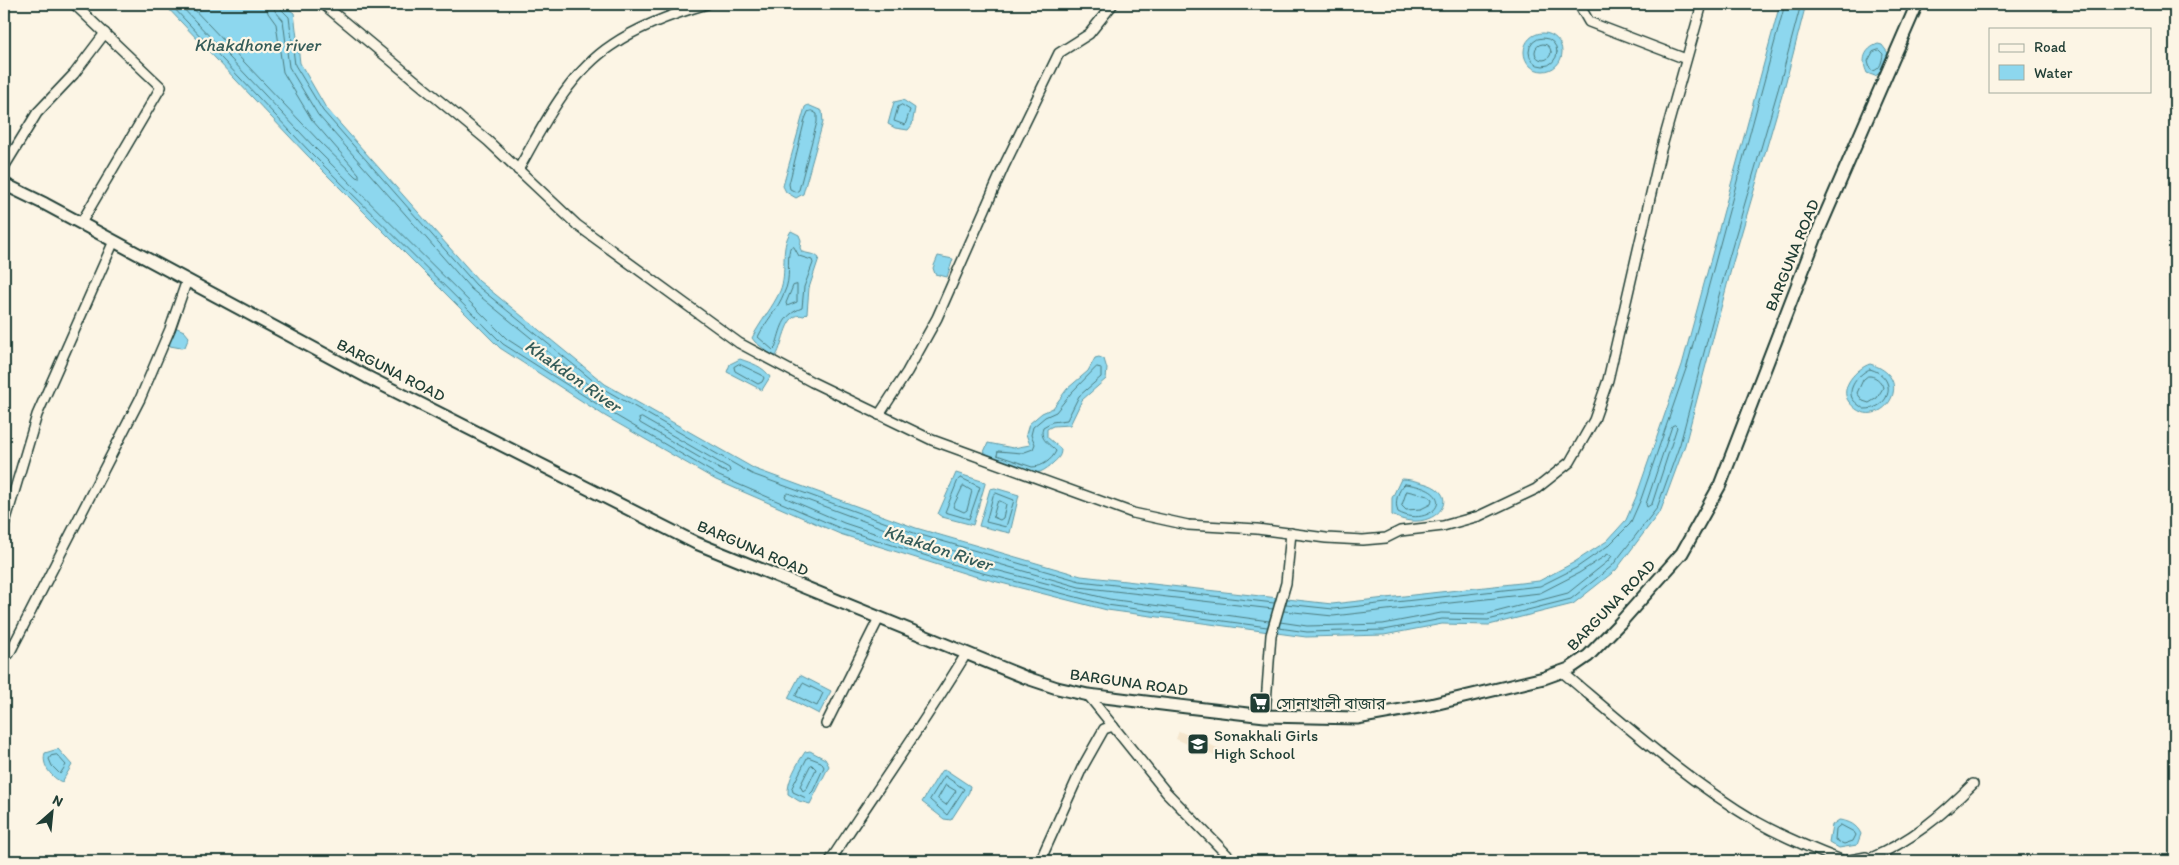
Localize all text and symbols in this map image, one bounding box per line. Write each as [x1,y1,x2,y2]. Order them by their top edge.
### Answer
legend [1989,28,2152,92]
water label: Khakdhone river [194,34,322,56]
text: Road [2034,38,2067,56]
text: Water [2034,64,2073,82]
street label: BARGUNA ROAD [1761,196,1823,314]
street label: BARGUNA ROAD [334,335,448,405]
water label: Khakdon River [521,335,627,418]
street label: BARGUNA ROAD [694,516,812,580]
water label: Khakdon River [881,520,997,576]
street label: BARGUNA ROAD [1563,556,1659,654]
street label: BARGUNA ROAD [1069,664,1189,700]
supermarket icon: সোনাখালী বাজার [1248,691,1272,715]
place label: সোনাখালী বাজার [1276,694,1386,713]
place label: Sonakhali Girls High School [1214,726,1318,763]
school or university icon: Sonakhali Girls High School [1186,732,1210,756]
north arrow [28,788,78,838]
text: N [50,791,66,811]

